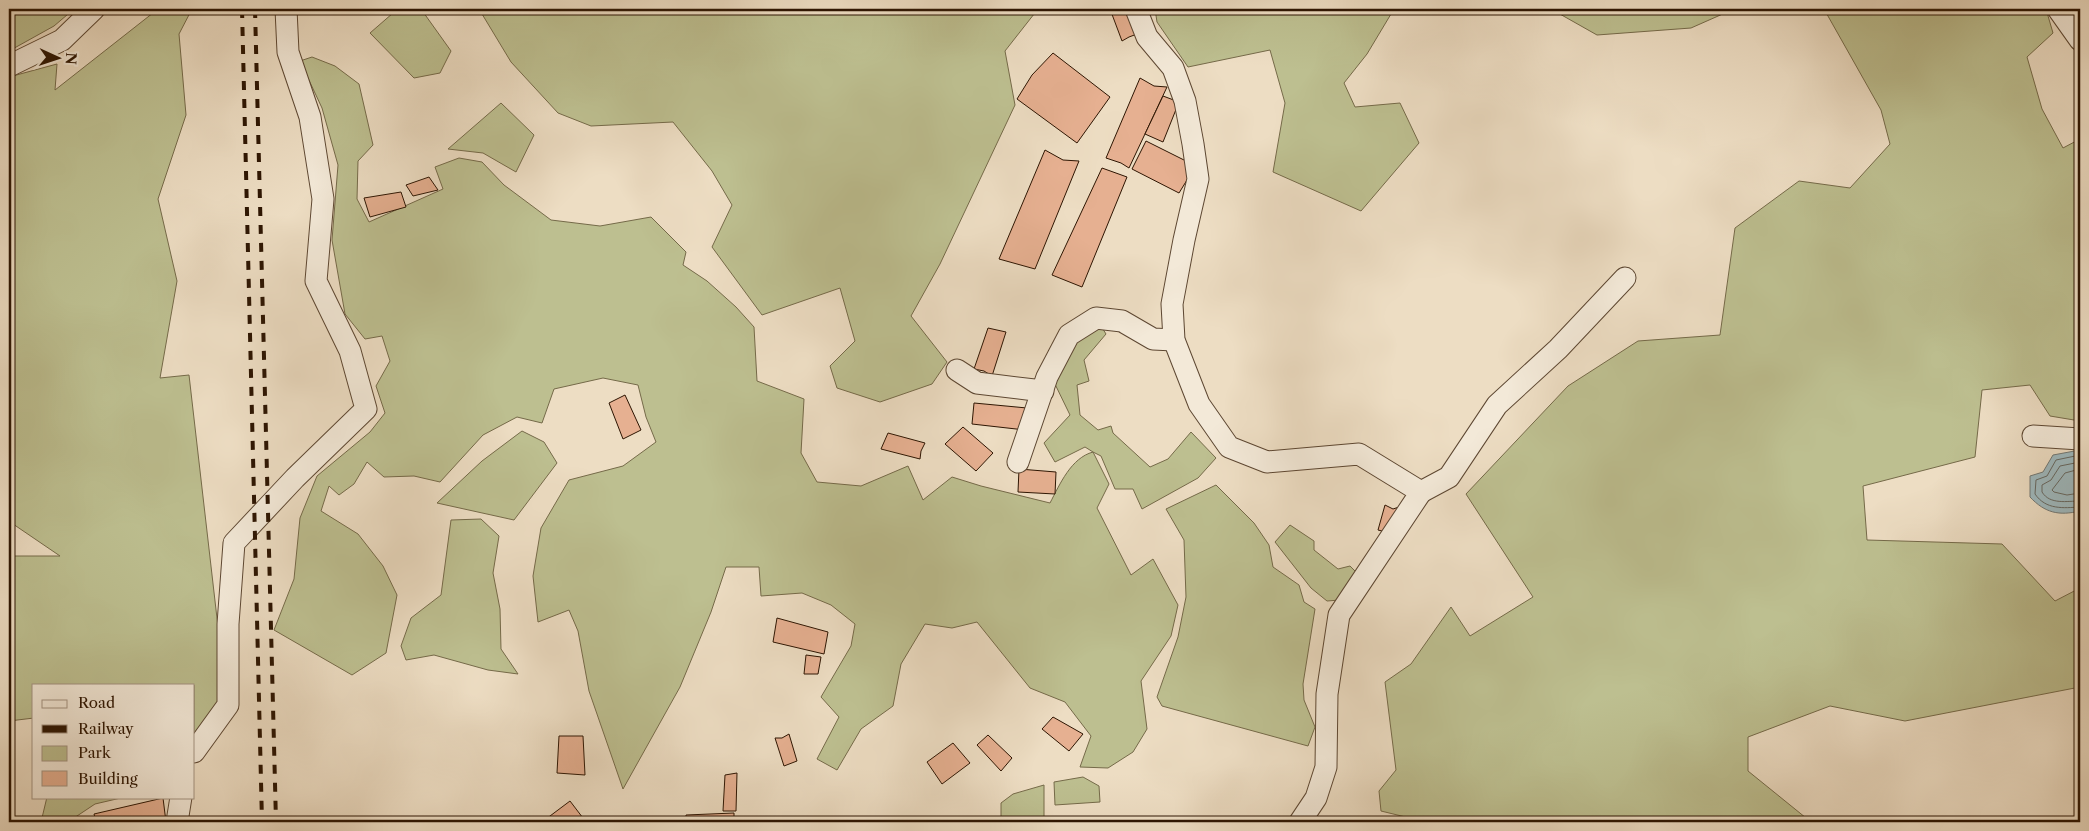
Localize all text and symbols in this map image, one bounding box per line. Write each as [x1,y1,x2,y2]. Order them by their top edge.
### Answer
north arrow [32,32,82,82]
text: N [62,52,80,65]
legend [32,684,195,798]
text: Road [78,693,115,712]
text: Railway [78,719,134,738]
text: Park [78,743,112,762]
text: Building [78,769,138,788]

